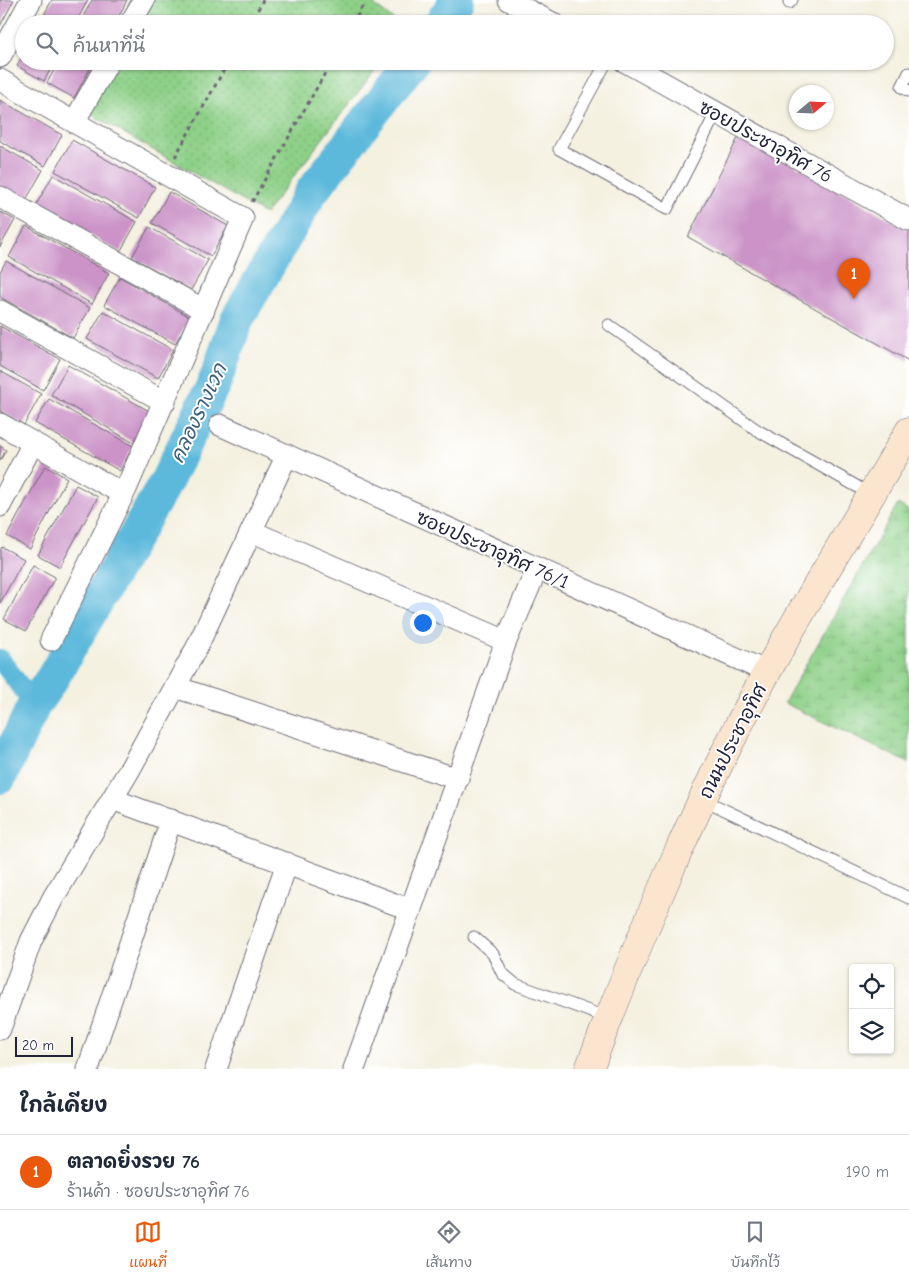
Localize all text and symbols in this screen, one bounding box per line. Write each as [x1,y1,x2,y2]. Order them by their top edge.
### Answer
search box [15,15,894,70]
icon: search [33,29,61,57]
text: ค้นหาที่นี่ [73,35,145,57]
north arrow [789,85,834,130]
street label: ซอยประชาอุทิศ 76 [694,96,836,190]
pin: 1 [838,258,870,299]
water label: คลองรางเวก [166,359,232,466]
street label: ซอยประชาอุทิศ 76/1 [412,506,572,596]
your location [410,610,436,636]
street label: ถนนประชาอุทิศ [695,679,775,804]
map controls [849,964,894,1054]
button: locate [849,964,894,1009]
button: layers [849,1009,894,1054]
scale bar [15,1034,72,1057]
text: 20 m [22,1037,54,1054]
text: ใกล้เคียง [20,1093,107,1117]
text: ตลาดยิ่งรวย 76 [67,1151,200,1173]
text: 1 [33,1163,39,1181]
text: 190 m [846,1163,889,1181]
text: ร้านค้า · ซอยประชาอุทิศ 76 [67,1183,250,1201]
tab: แผนที่ [129,1218,167,1272]
tab: เส้นทาง [426,1218,472,1272]
tab: บันทึกไว้ [731,1218,780,1272]

